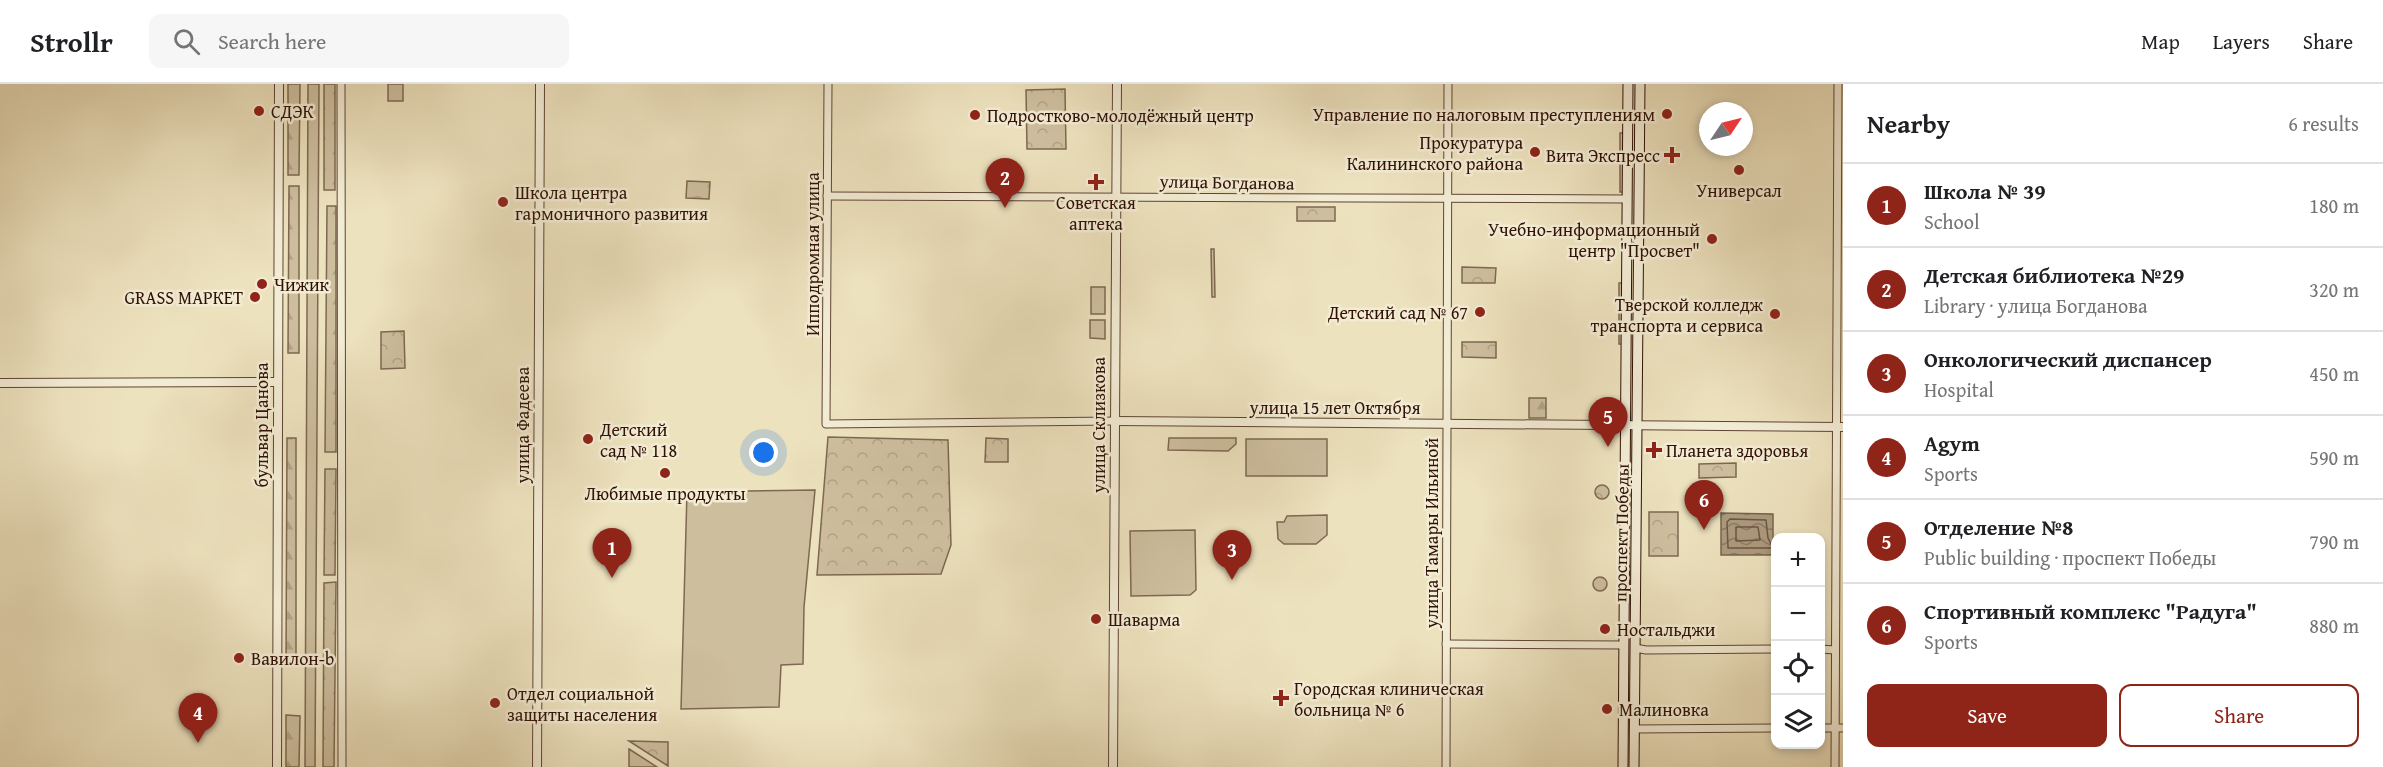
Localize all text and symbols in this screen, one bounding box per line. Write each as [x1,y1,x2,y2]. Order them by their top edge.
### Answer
search box [149,14,569,68]
text: Strollr [30,21,113,62]
icon: search [170,25,203,58]
text: Search here [218,25,326,57]
text: Map [2141,26,2180,57]
text: Layers [2213,26,2270,57]
text: Share [2303,26,2353,57]
place label: СДЭК [271,98,314,125]
place label: Управление по налоговым преступлениям [1313,101,1655,128]
place label: Подростково-молодёжный центр [987,102,1254,129]
north arrow [1699,102,1753,156]
marker: СДЭК [252,104,266,118]
text: Nearby [1867,104,1950,143]
marker: Управление по налоговым преступлениям [1660,107,1674,121]
marker: Подростково-молодёжный центр [968,108,982,122]
text: 6 results [2288,109,2359,138]
place label: Прокуратура Калининского района [1347,129,1523,177]
place label: Вита Экспресс [1546,142,1660,169]
marker: Прокуратура Калининского района [1528,145,1542,159]
marker: Вита Экспресс [1665,148,1679,162]
pin: 2 [986,158,1024,208]
marker: Универсал [1732,163,1746,177]
street label: улица Богданова [1158,167,1295,197]
street label: Ипподромная улица [799,172,826,336]
marker: Советская аптека [1089,175,1103,189]
text: Школа № 39 [1924,175,2046,207]
place label: Универсал [1696,177,1782,204]
place label: Школа центра гармоничного развития [515,179,708,227]
place label: Советская аптека [1056,189,1136,237]
text: 1 [1881,191,1892,220]
text: 180 m [2309,191,2359,220]
marker: Школа центра гармоничного развития [496,195,510,209]
text: School [1924,207,1980,236]
place label: Учебно-информационный центр "Просвет" [1488,216,1700,264]
marker: Учебно-информационный центр "Просвет" [1705,232,1719,246]
text: Детская библиотека №29 [1924,259,2184,291]
place label: Чижик [274,271,330,298]
text: 2 [1881,275,1892,304]
text: 320 m [2309,275,2359,304]
marker: Чижик [255,277,269,291]
place label: GRASS МАРКЕТ [125,284,243,311]
marker: GRASS МАРКЕТ [248,290,262,304]
place label: Тверской колледж транспорта и сервиса [1590,291,1764,339]
text: Library · улица Богданова [1924,291,2147,320]
place label: Детский сад № 67 [1327,299,1468,326]
marker: Детский сад № 67 [1473,305,1487,319]
marker: Тверской колледж транспорта и сервиса [1768,307,1782,321]
text: Онкологический диспансер [1924,343,2212,375]
street label: улица Склизкова [1085,357,1112,494]
text: 3 [1881,359,1892,388]
text: 450 m [2309,359,2359,388]
street label: бульвар Цанова [248,362,275,487]
street label: улица Фадеева [509,366,536,484]
text: Hospital [1924,375,1994,404]
street label: улица 15 лет Октября [1248,394,1421,421]
pin: 5 [1588,398,1628,447]
place label: Детский сад № 118 [599,416,677,464]
text: Agym [1924,427,1980,459]
marker: Детский сад № 118 [581,432,595,446]
street label: улица Тамары Ильиной [1418,437,1445,629]
place label: Планета здоровья [1666,437,1808,464]
your location [749,438,778,467]
marker: Планета здоровья [1647,443,1661,457]
text: 4 [1881,443,1892,472]
text: 590 m [2309,443,2359,472]
text: Sports [1924,459,1978,488]
street label: проспект Победы [1606,463,1636,602]
marker: Любимые продукты [658,466,672,480]
place label: Любимые продукты [585,480,746,507]
pin: 6 [1684,480,1724,530]
text: Отделение №8 [1924,511,2074,543]
text: 5 [1881,527,1892,556]
text: 790 m [2309,527,2359,556]
pin: 1 [592,528,632,578]
pin: 3 [1212,530,1252,580]
map controls [1771,533,1825,749]
button: + [1771,533,1825,587]
text: Public building · проспект Победы [1924,543,2216,572]
button: − [1771,587,1825,641]
text: Спортивный комплекс "Радуга" [1924,595,2257,627]
place label: Шаварма [1108,606,1181,633]
text: 6 [1881,611,1892,640]
text: 880 m [2309,611,2359,640]
marker: Шаварма [1089,612,1103,626]
place label: Ностальджи [1617,616,1716,643]
marker: Ностальджи [1598,622,1612,636]
text: Sports [1924,627,1978,656]
button: locate [1771,641,1825,695]
place label: Вавилон-b [251,645,334,672]
marker: Вавилон-b [232,651,246,665]
place label: Городская клиническая больница № 6 [1294,675,1484,723]
place label: Отдел социальной защиты населения [507,680,657,728]
button: Save [1867,684,2107,747]
button: Share [2119,684,2359,747]
marker: Городская клиническая больница № 6 [1272,689,1290,707]
pin: 4 [178,694,218,743]
button: layers [1771,695,1825,749]
marker: Отдел социальной защиты населения [488,696,502,710]
place label: Малиновка [1619,696,1709,723]
marker: Малиновка [1600,702,1614,716]

